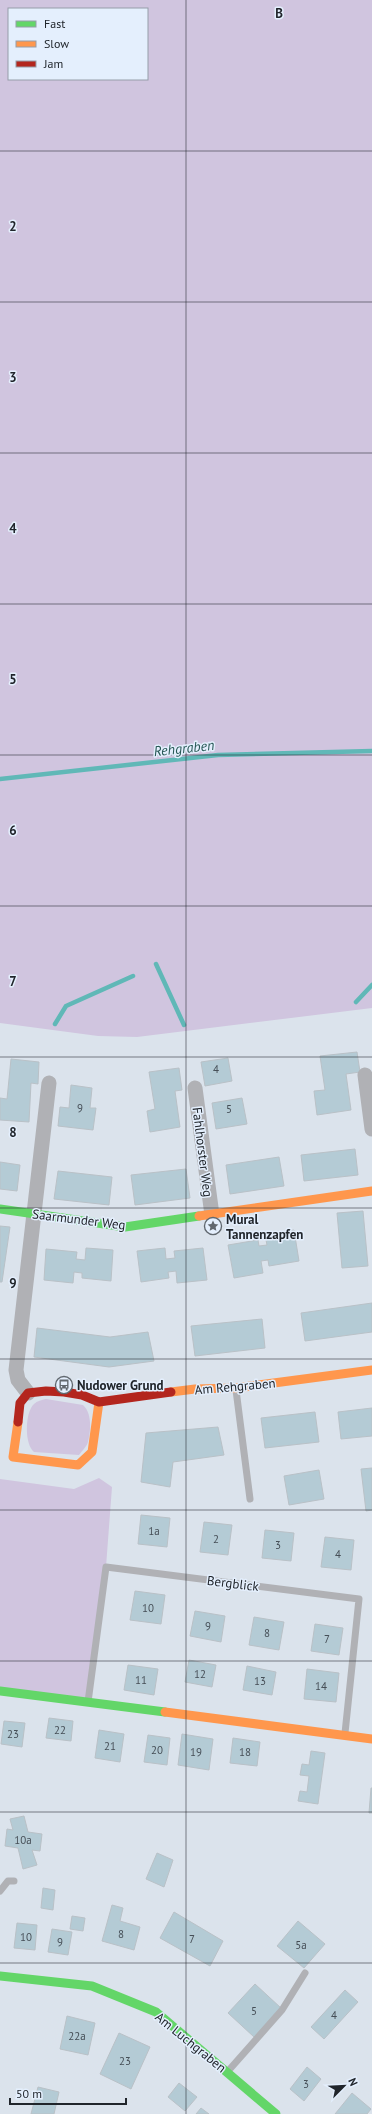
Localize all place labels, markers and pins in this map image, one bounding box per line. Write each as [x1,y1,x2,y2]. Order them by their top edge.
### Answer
place label: Mural Tannenzapfen [226,1211,303,1243]
place icon: Mural Tannenzapfen [203,1216,223,1236]
bus stop icon: Nudower Grund [54,1375,74,1395]
place label: Nudower Grund [77,1377,164,1394]

